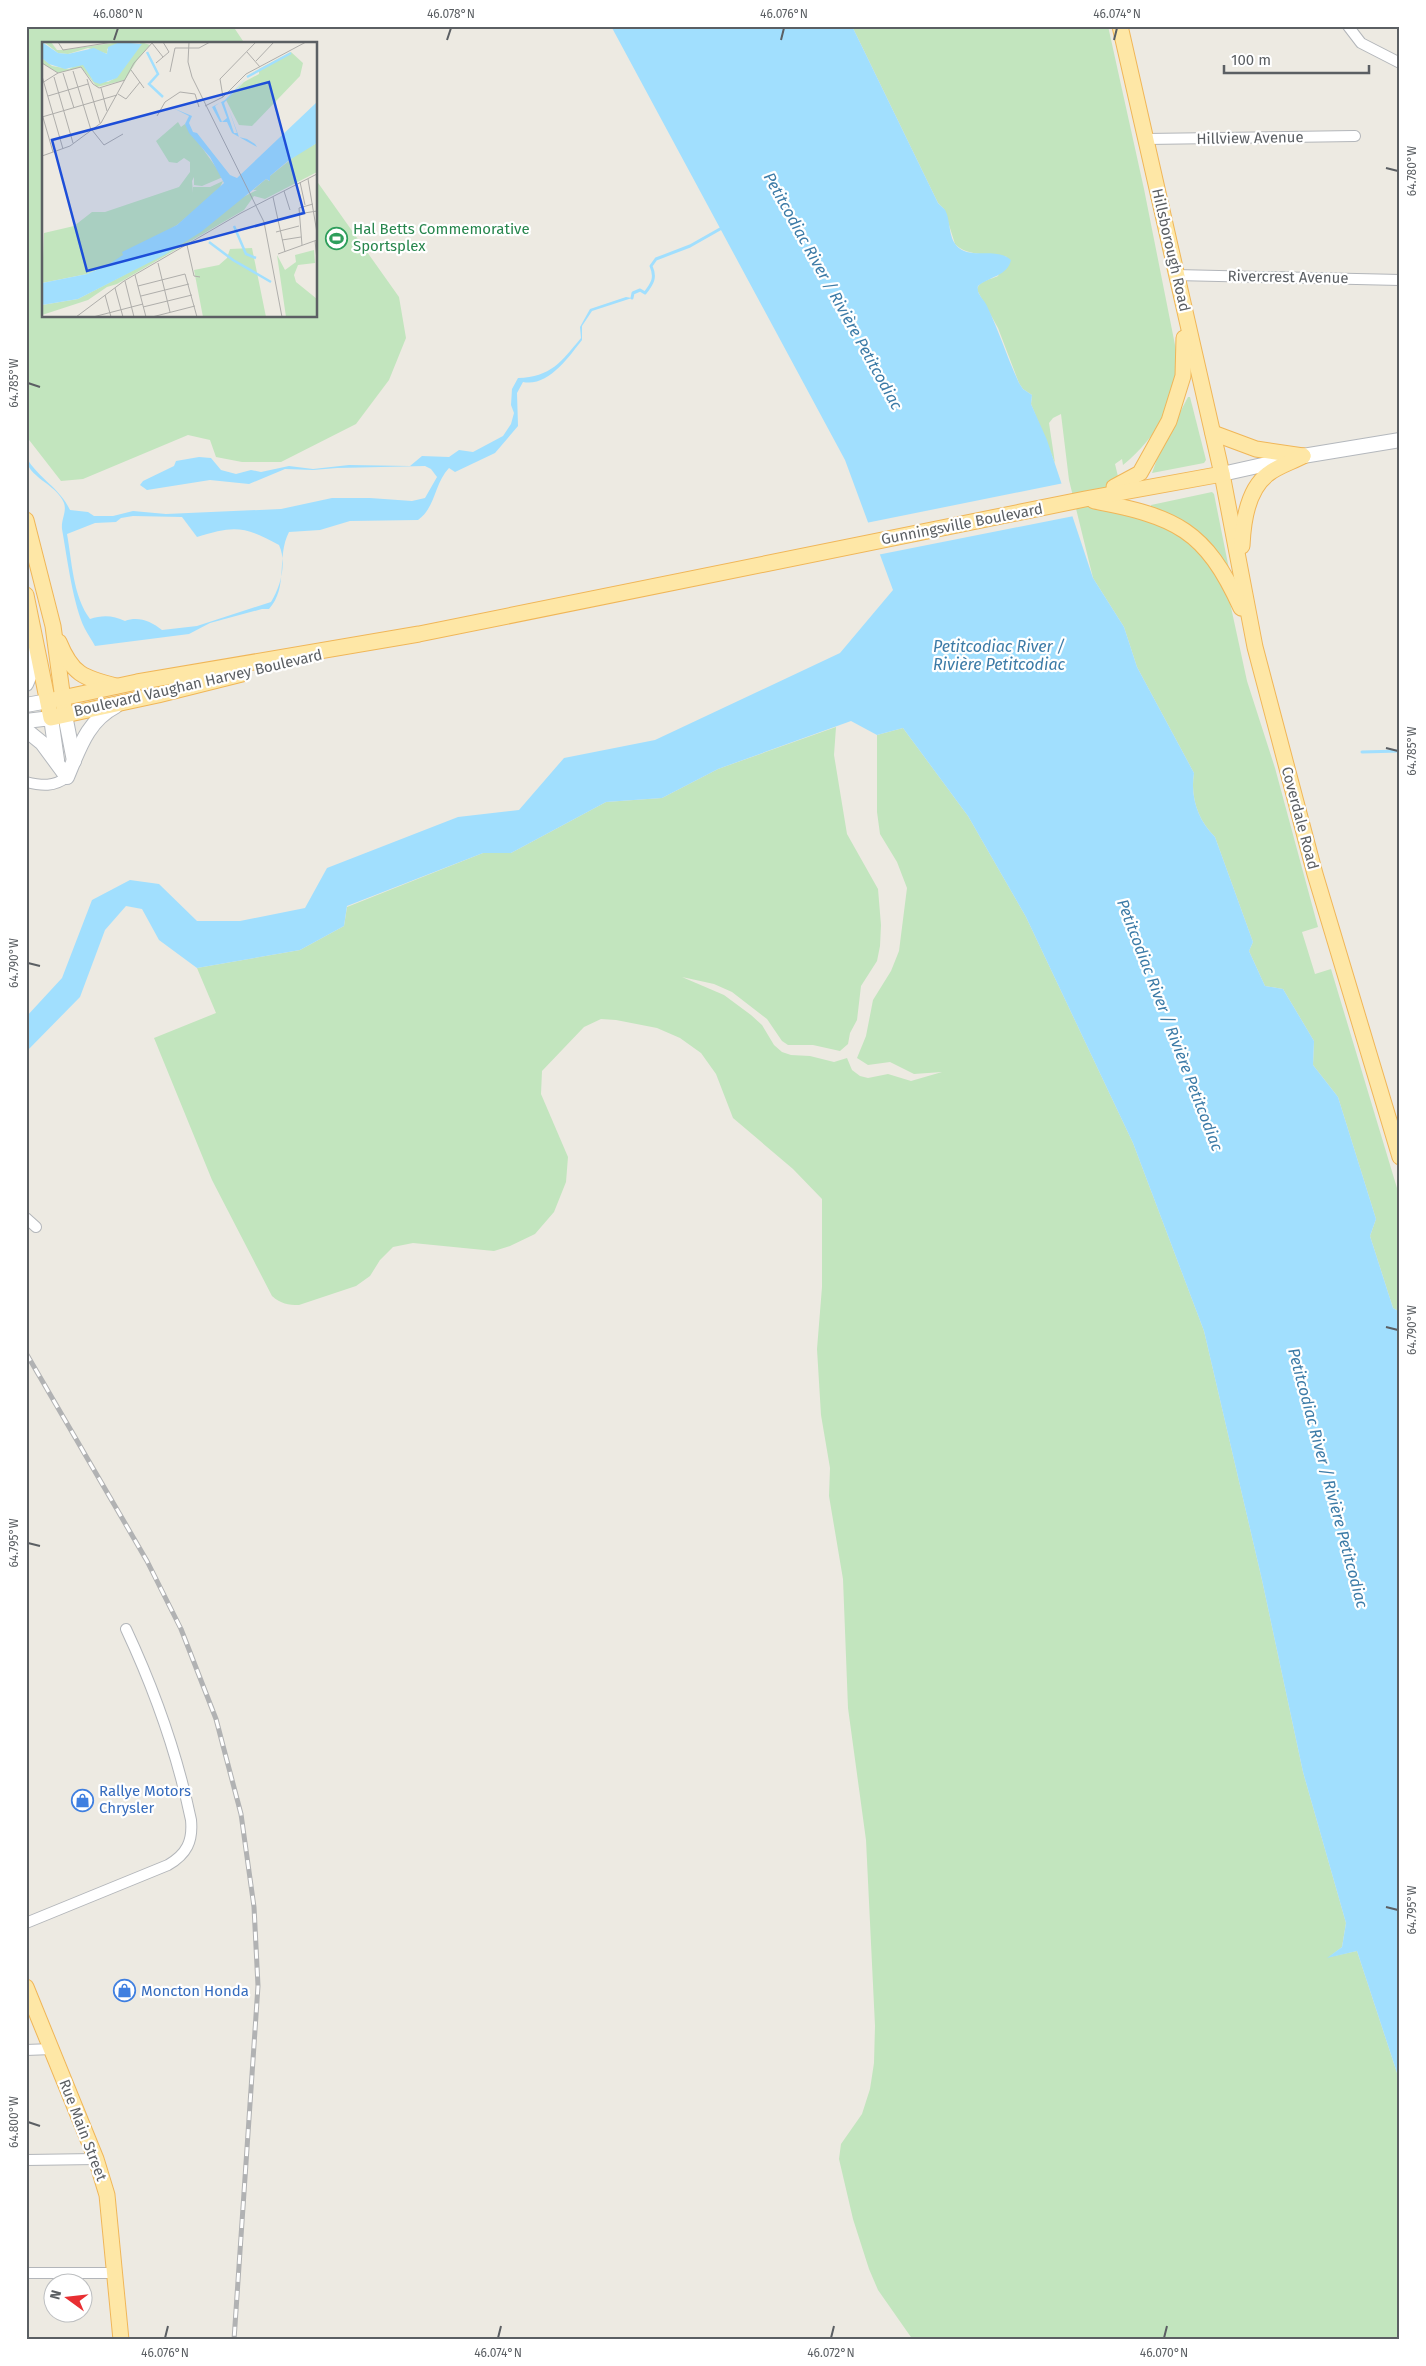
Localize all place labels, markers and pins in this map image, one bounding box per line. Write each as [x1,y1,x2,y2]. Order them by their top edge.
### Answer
place label: Hal Betts Commemorative Sportsplex [353,220,530,255]
sports icon: Hal Betts Commemorative Sportsplex [325,226,349,250]
place label: Rallye Motors Chrysler [99,1782,191,1817]
shop icon: Rallye Motors Chrysler [71,1788,95,1812]
shop icon: Moncton Honda [113,1979,137,2003]
place label: Moncton Honda [141,1982,249,2000]

